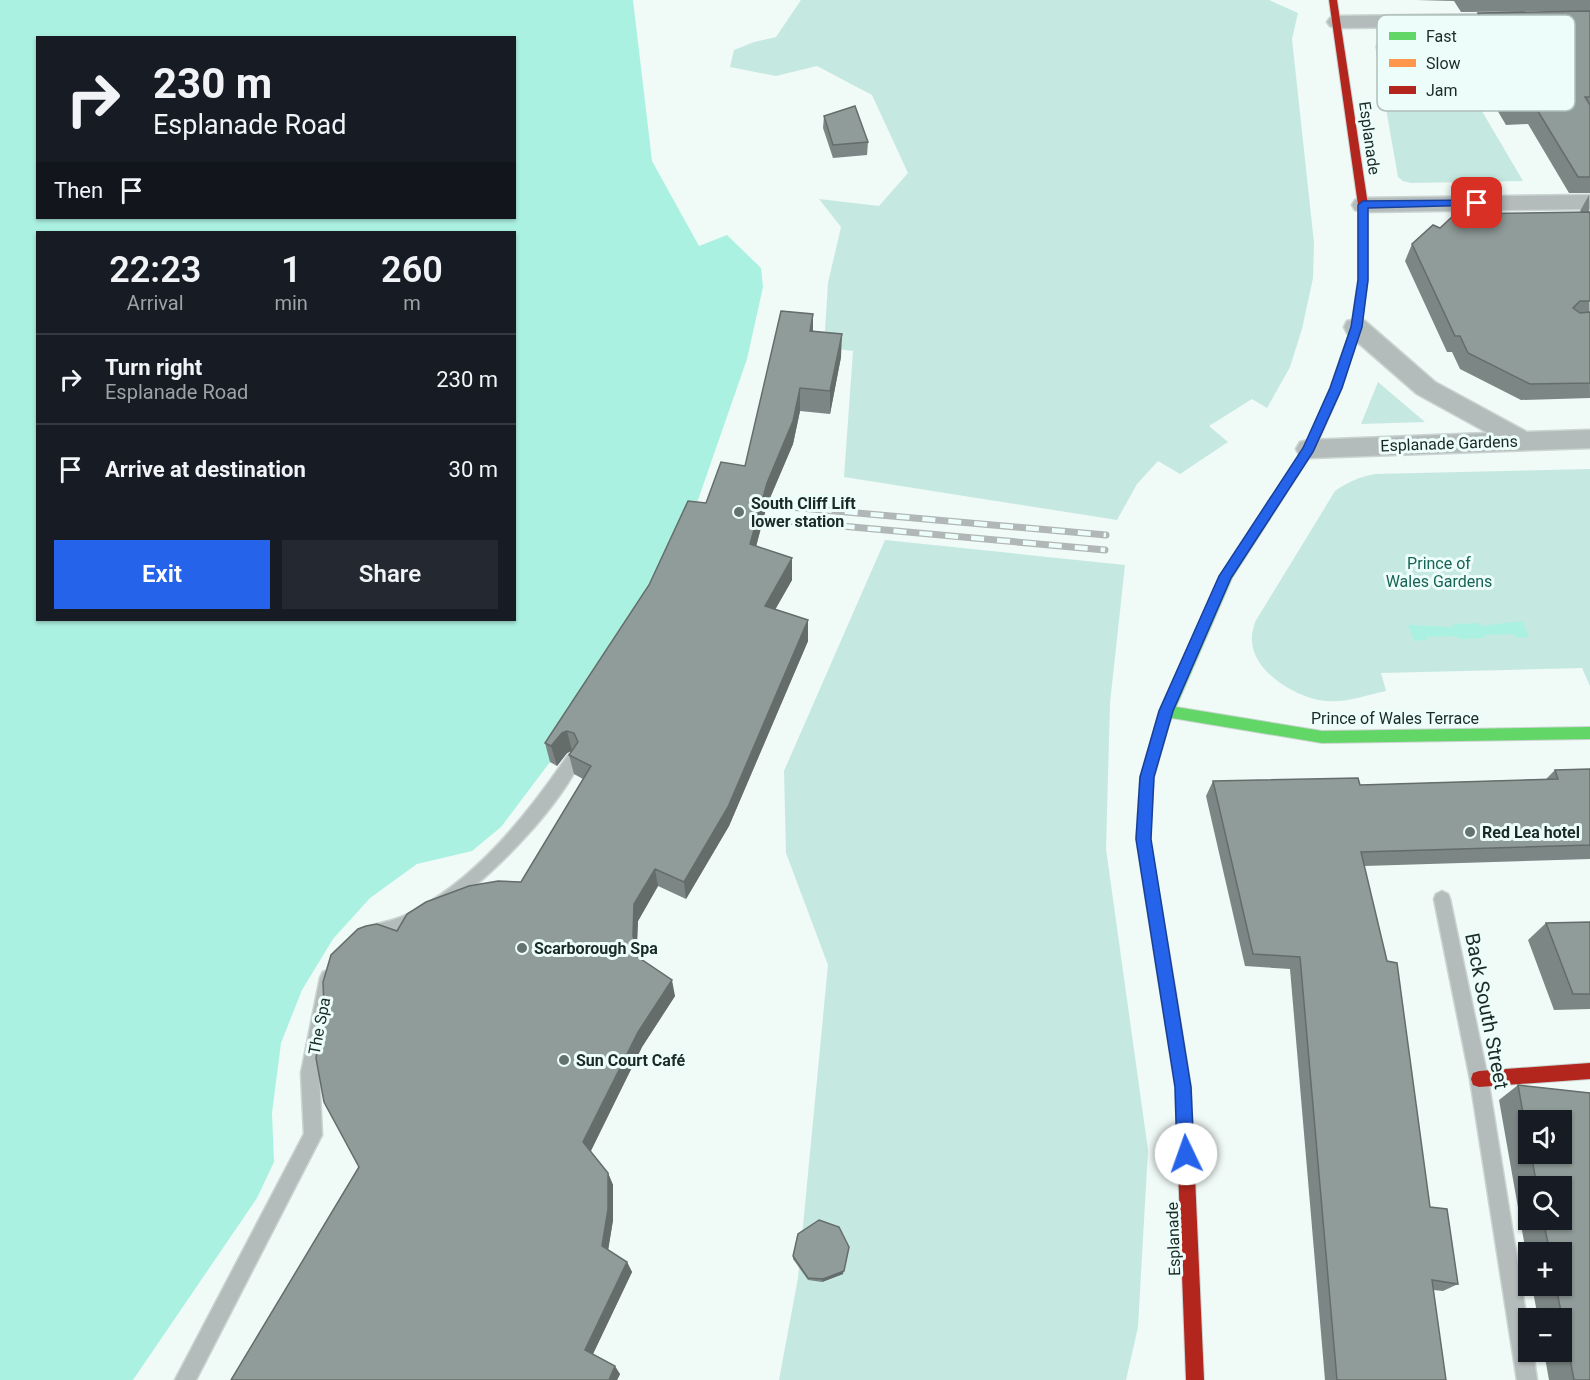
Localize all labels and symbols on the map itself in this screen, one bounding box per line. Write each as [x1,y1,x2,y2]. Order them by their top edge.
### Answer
legend [1377,15,1575,111]
text: Fast [1426,27,1457,46]
text: Slow [1426,54,1461,73]
text: Jam [1426,81,1458,100]
street label: Esplanade [1355,100,1384,176]
pin [1451,177,1502,228]
street label: Esplanade Gardens [1380,432,1518,455]
place label: South Cliff Lift lower station [751,494,856,531]
marker: South Cliff Lift lower station [732,505,746,519]
park label: Prince of Wales Gardens [1386,554,1492,591]
street label: Prince of Wales Terrace [1311,709,1479,728]
place label: Red Lea hotel [1482,823,1580,842]
marker: Red Lea hotel [1463,825,1477,839]
street label: Back South Street [1460,931,1514,1091]
place label: Scarborough Spa [534,939,658,958]
marker: Scarborough Spa [515,941,529,955]
street label: The Spa [305,996,334,1056]
place label: Sun Court Café [576,1051,685,1070]
marker: Sun Court Café [557,1053,571,1067]
position arrow [1154,1122,1218,1186]
street label: Esplanade [1163,1202,1184,1276]

